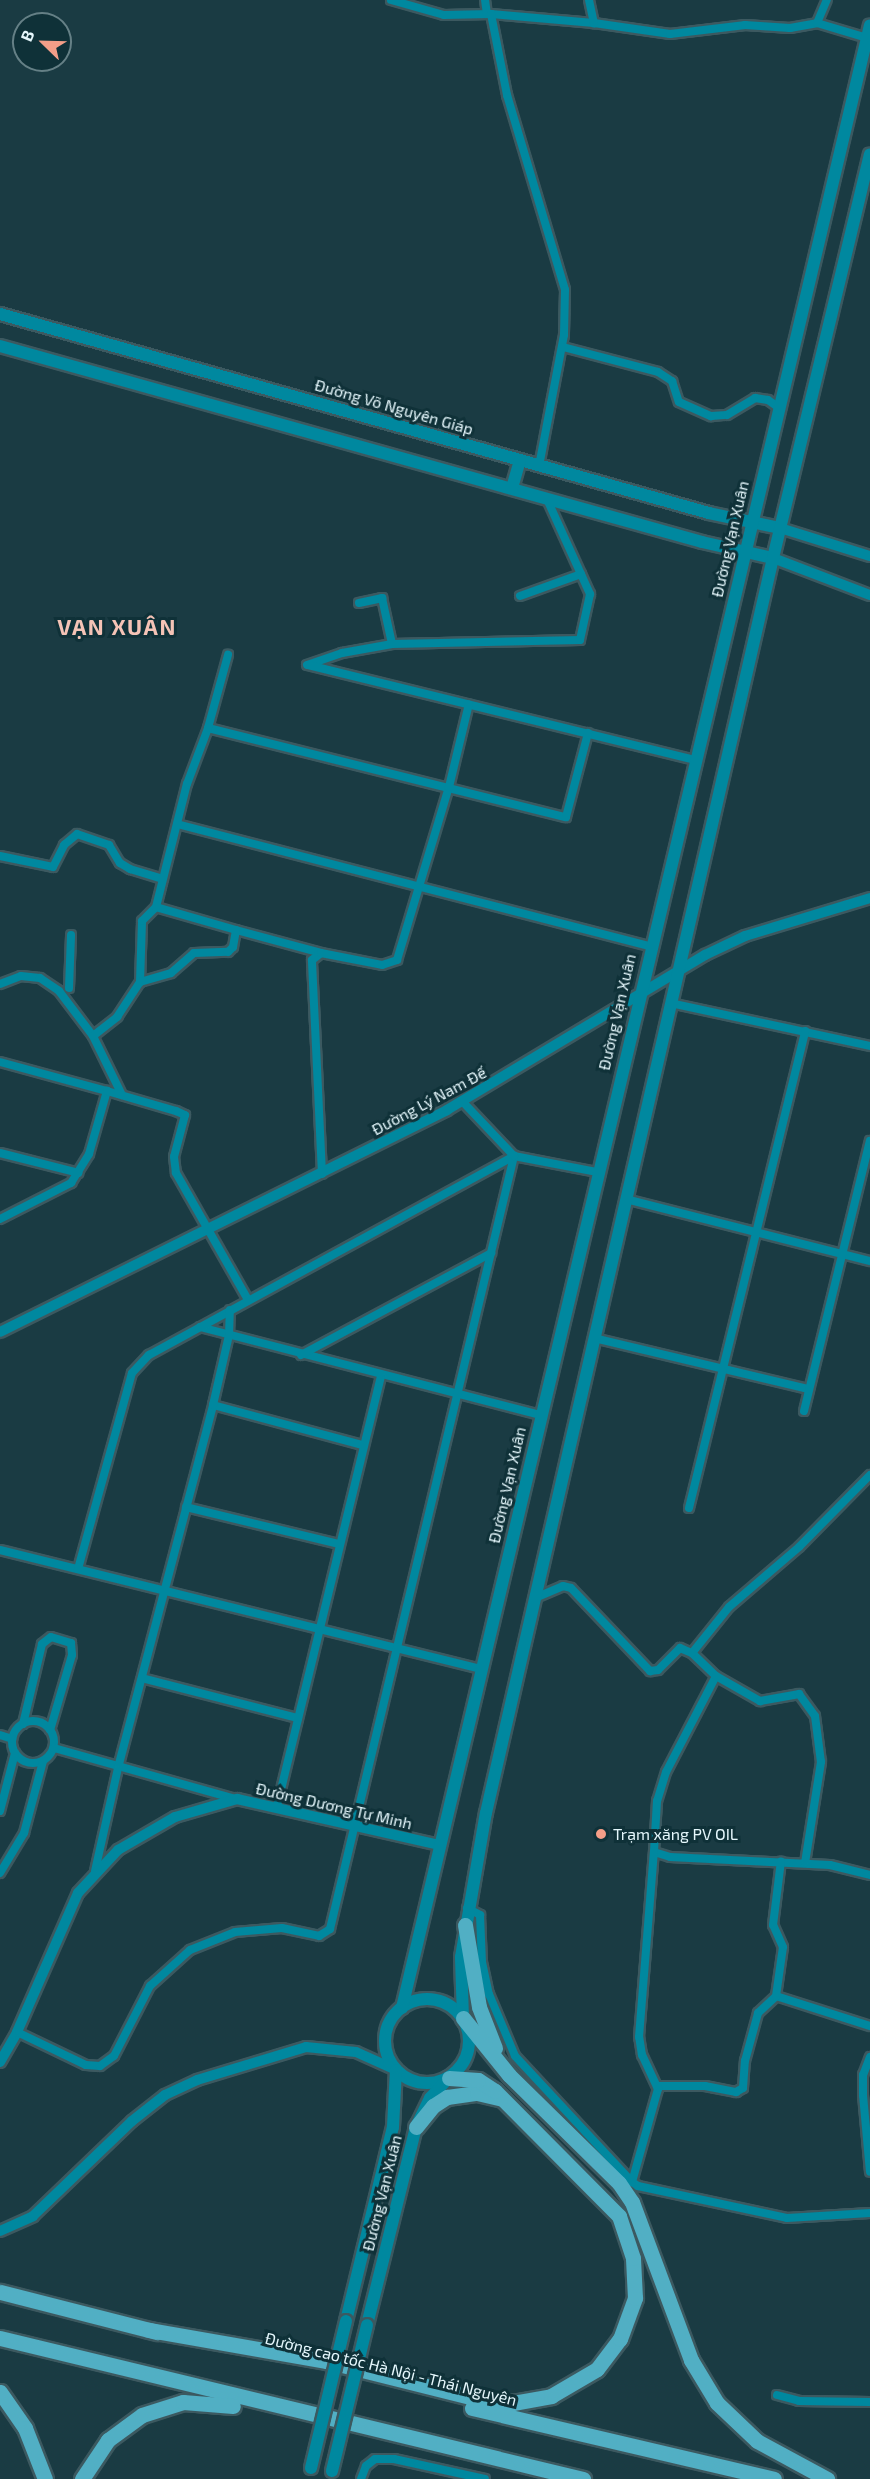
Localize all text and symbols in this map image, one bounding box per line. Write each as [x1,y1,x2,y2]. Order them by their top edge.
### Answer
north arrow [12,12,72,72]
text: B [16,27,38,44]
street label: Đường Võ Nguyên Giáp [312,375,476,439]
street label: Đường Vạn Xuân [707,479,753,599]
district label: VẠN XUÂN [57,614,177,640]
street label: Đường Vạn Xuân [594,952,640,1072]
street label: Đường Lý Nam Đế [368,1063,490,1139]
street label: Đường Vạn Xuân [484,1425,530,1545]
street label: Đường Dương Tự Minh [254,1779,414,1833]
place label: Trạm xăng PV OIL [613,1824,738,1844]
marker: Trạm xăng PV OIL [594,1827,608,1841]
street label: Đường Vạn Xuân [358,2133,406,2253]
street label: Đường cao tốc Hà Nội - Thái Nguyên [263,2328,519,2410]

